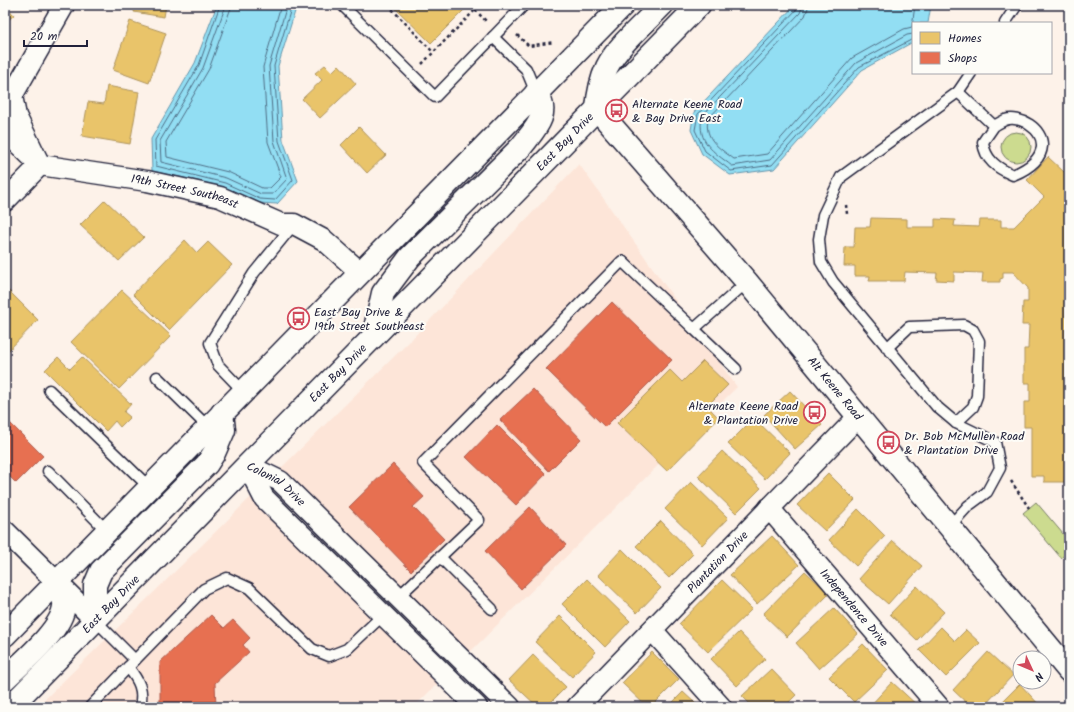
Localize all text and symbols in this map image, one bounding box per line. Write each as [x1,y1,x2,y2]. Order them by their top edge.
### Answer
scale bar [24,22,87,48]
legend [912,22,1052,74]
text: 20 m [30,27,58,46]
text: Homes [948,29,982,48]
text: Shops [948,49,977,68]
place label: Alternate Keene Road & Bay Drive East [632,95,743,128]
bus stop icon: Alternate Keene Road & Bay Drive East [603,98,629,124]
street label: East Bay Drive [532,108,599,176]
street label: 19th Street Southeast [130,170,242,214]
place label: East Bay Drive & 19th Street Southeast [314,303,425,336]
bus stop icon: East Bay Drive & 19th Street Southeast [285,306,311,332]
street label: East Bay Drive [305,339,372,407]
street label: Alt Keene Road [802,352,868,426]
place label: Alternate Keene Road & Plantation Drive [688,397,799,430]
bus stop icon: Alternate Keene Road & Plantation Drive [801,400,827,426]
place label: Dr. Bob McMullen Road & Plantation Drive [904,427,1025,460]
bus stop icon: Dr. Bob McMullen Road & Plantation Drive [876,430,902,456]
street label: Colonial Drive [243,457,310,511]
street label: Plantation Drive [683,526,753,598]
street label: Independence Drive [815,565,893,652]
street label: East Bay Drive [78,570,145,638]
north arrow [1012,650,1052,690]
text: N [1030,667,1047,685]

